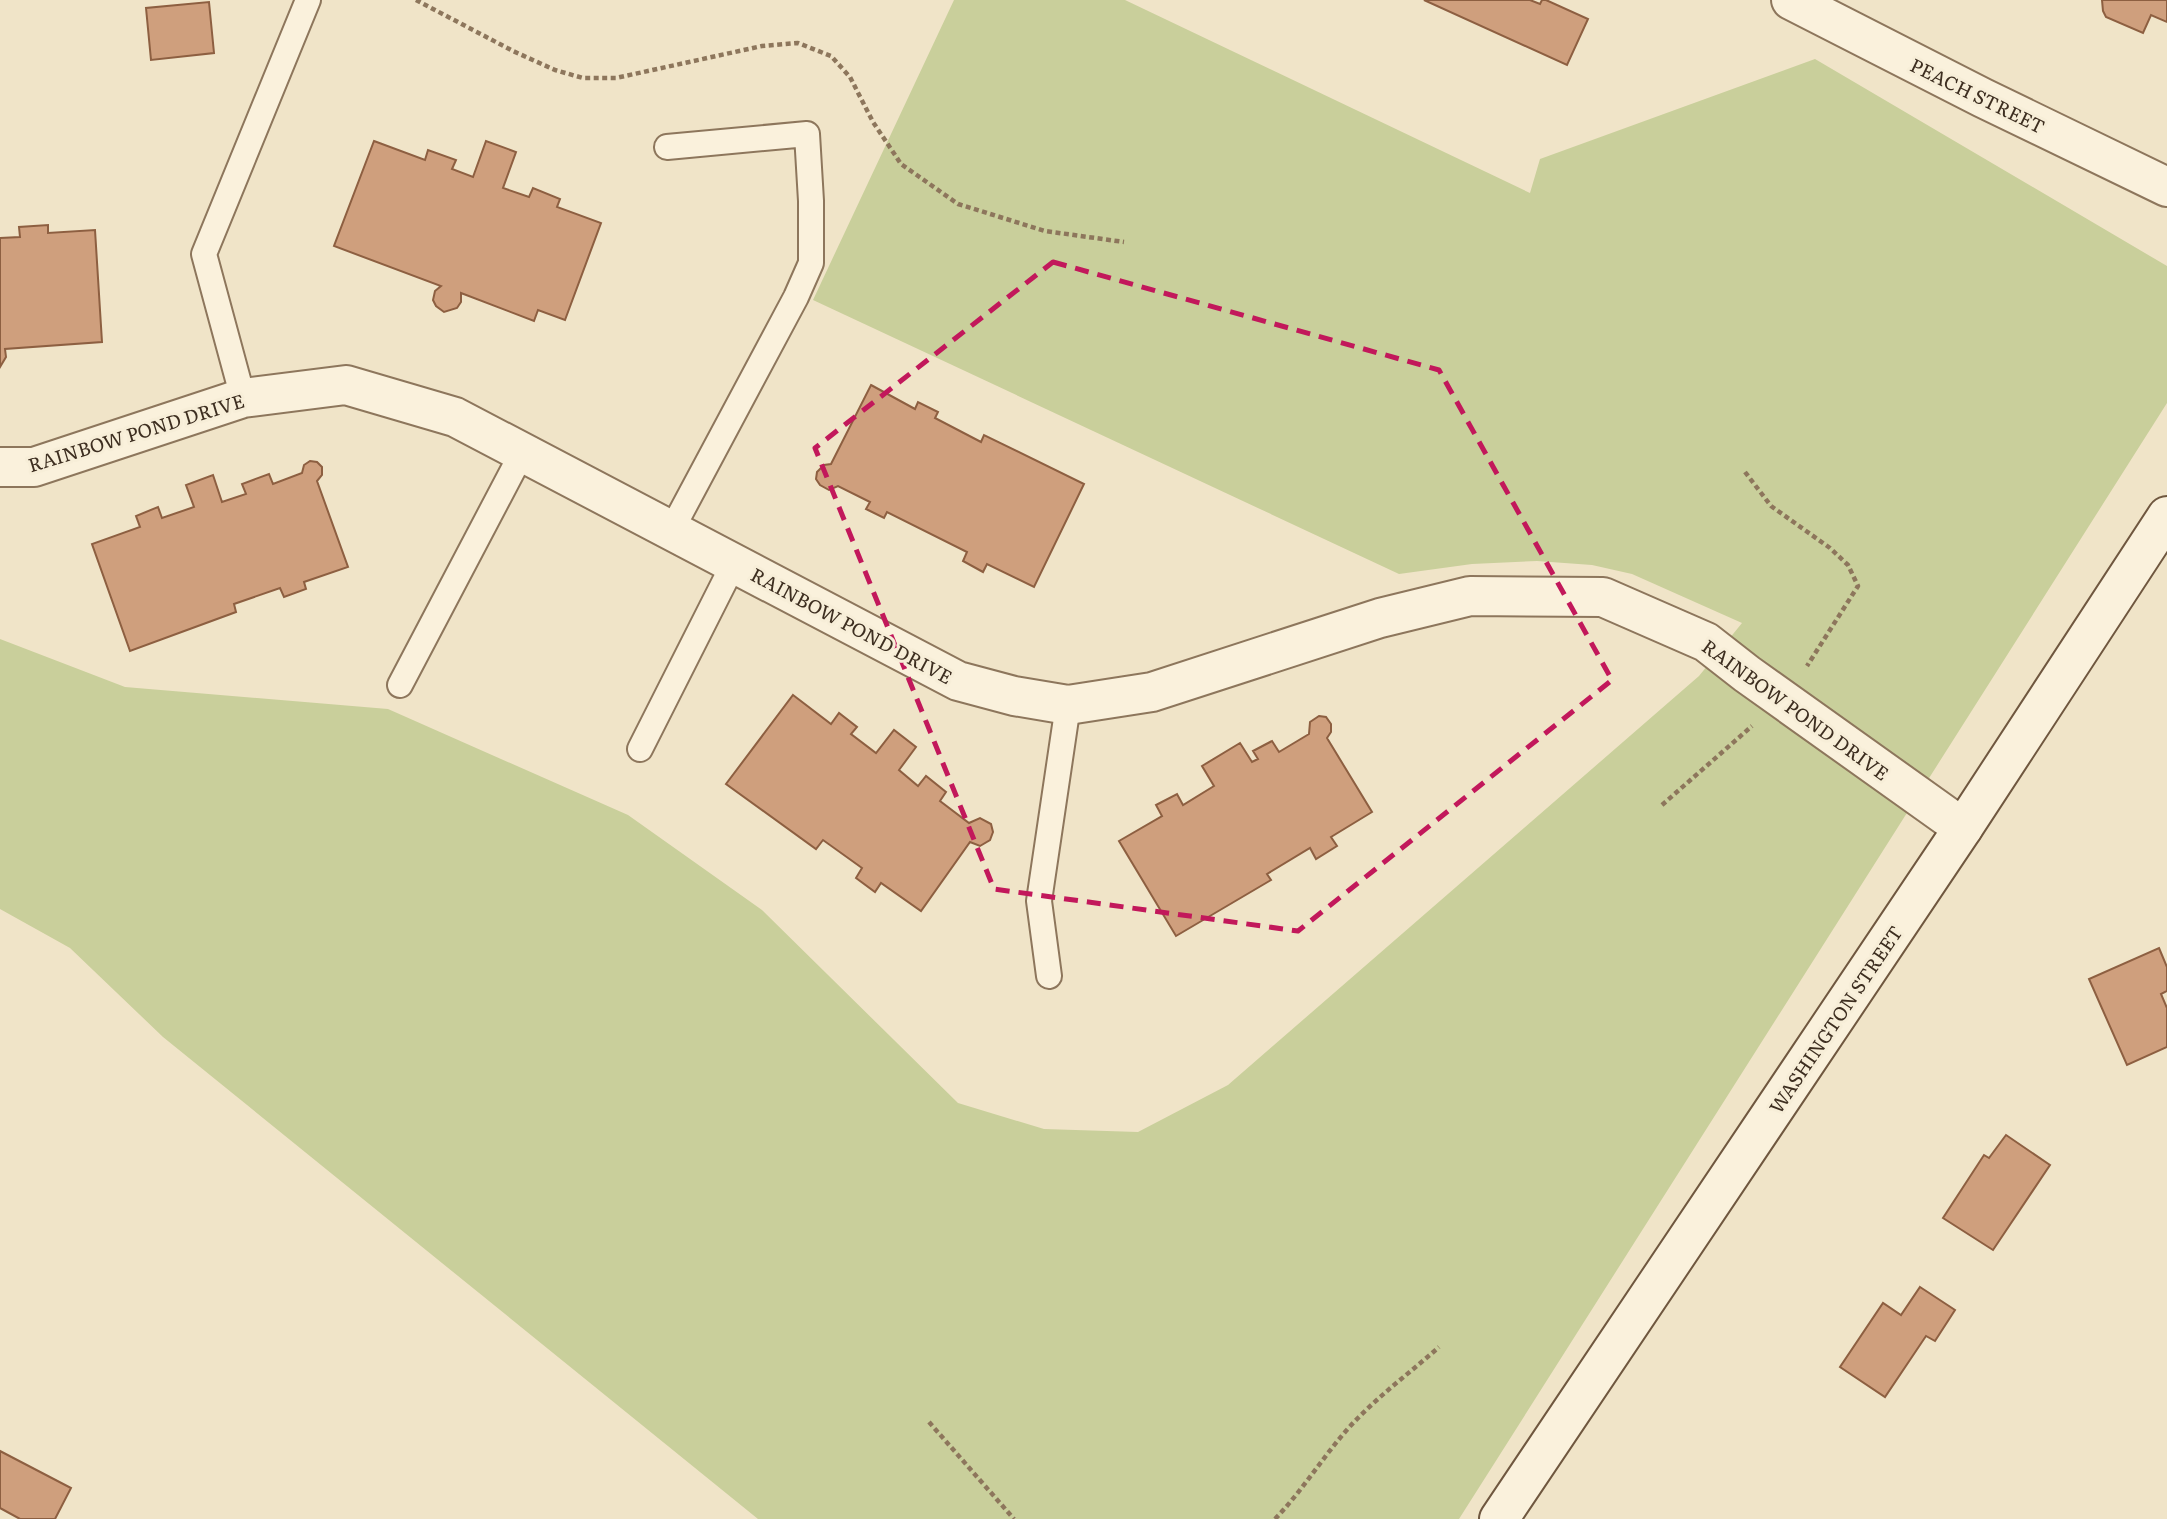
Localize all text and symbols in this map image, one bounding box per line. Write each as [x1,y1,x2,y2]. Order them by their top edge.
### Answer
street label: PEACH STREET [1906,50,2050,140]
street label: RAINBOW POND DRIVE [24,386,248,478]
street label: RAINBOW POND DRIVE [746,560,958,690]
street label: RAINBOW POND DRIVE [1697,632,1895,786]
street label: WASHINGTON STREET [1762,919,1908,1119]

